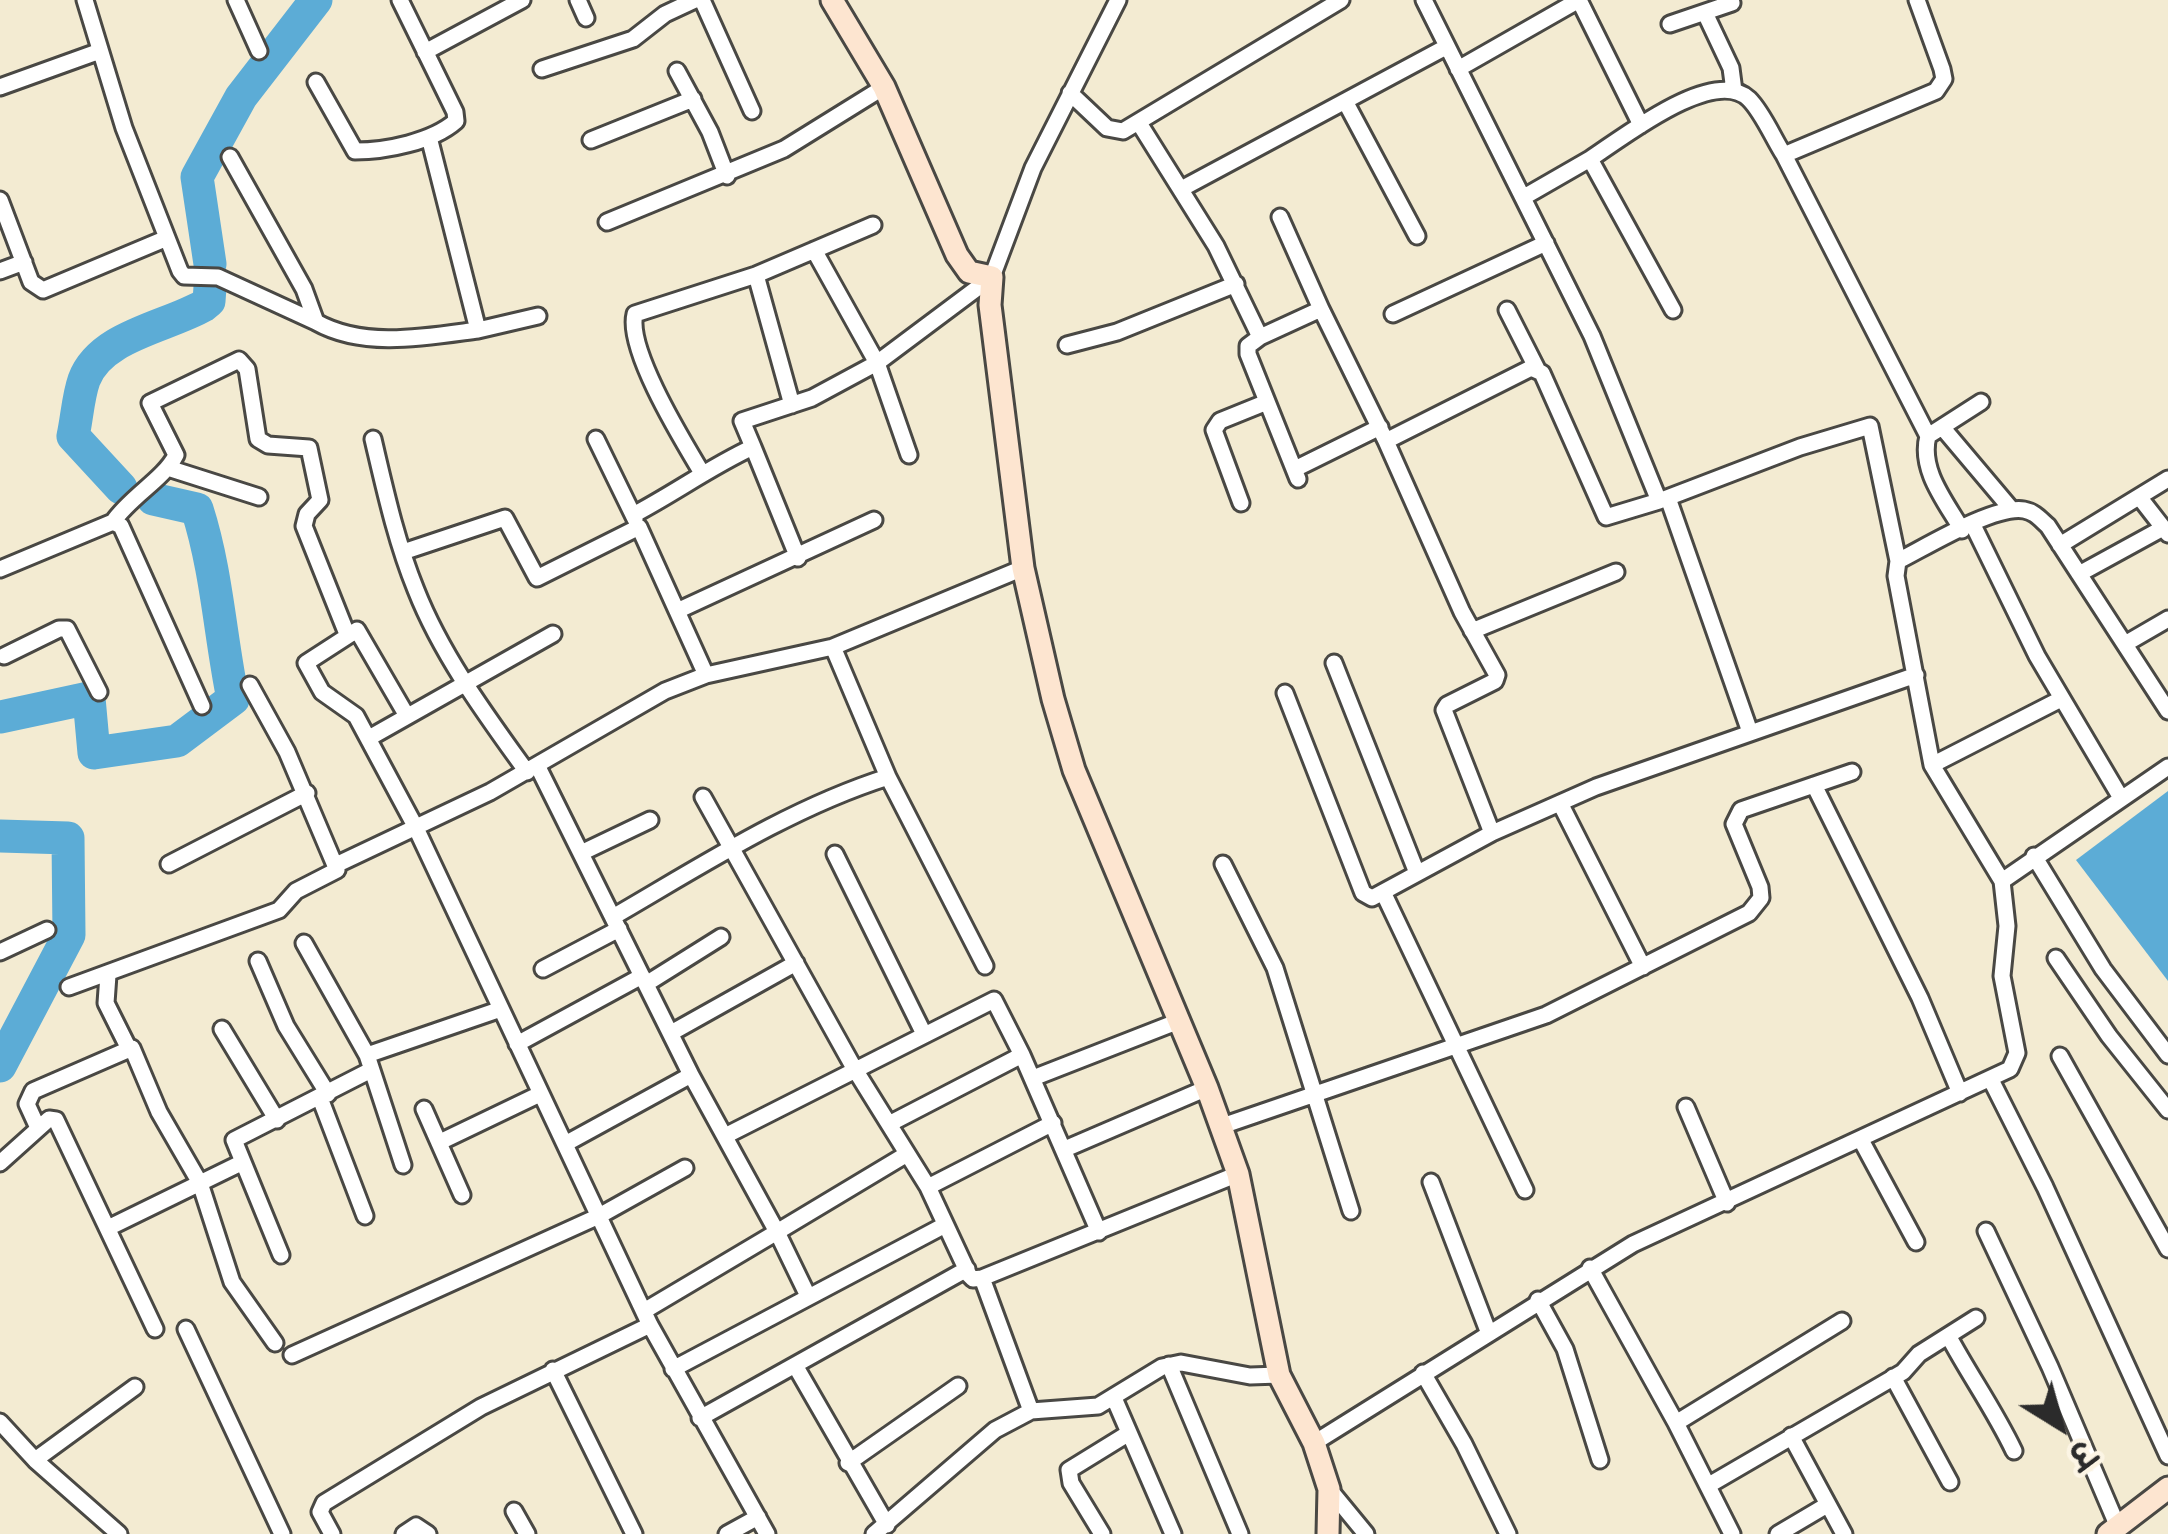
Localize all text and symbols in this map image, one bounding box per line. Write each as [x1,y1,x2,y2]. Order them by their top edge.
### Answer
north arrow [2000,1366,2120,1486]
text: उ [2055,1425,2108,1485]

